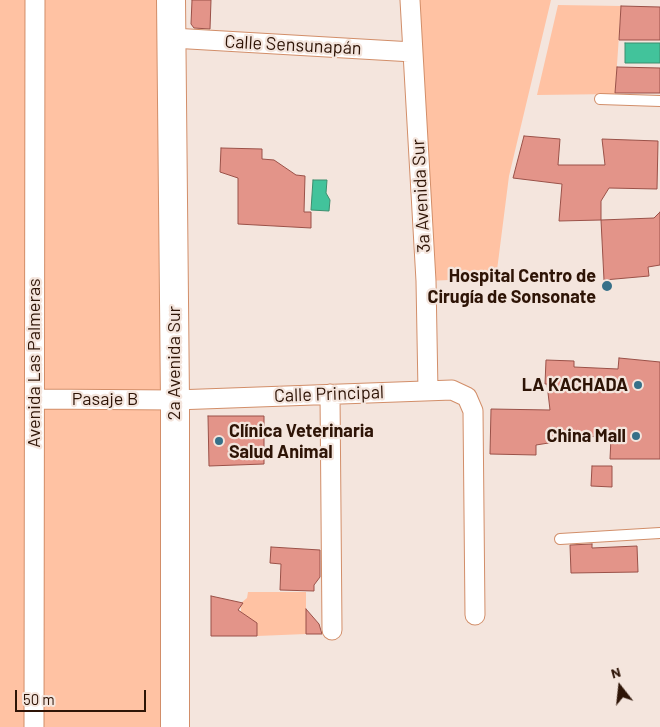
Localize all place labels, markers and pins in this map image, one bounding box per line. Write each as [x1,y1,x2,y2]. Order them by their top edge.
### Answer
place label: Hospital Centro de Cirugía de Sonsonate [427,265,596,308]
marker: Hospital Centro de Cirugía de Sonsonate [600,279,614,293]
place label: LA KACHADA [522,374,628,396]
marker: LA KACHADA [632,379,644,391]
place label: Clínica Veterinaria Salud Animal [229,420,374,462]
place label: China Mall [547,425,626,447]
marker: China Mall [630,430,642,442]
marker: Clínica Veterinaria Salud Animal [213,435,225,447]

